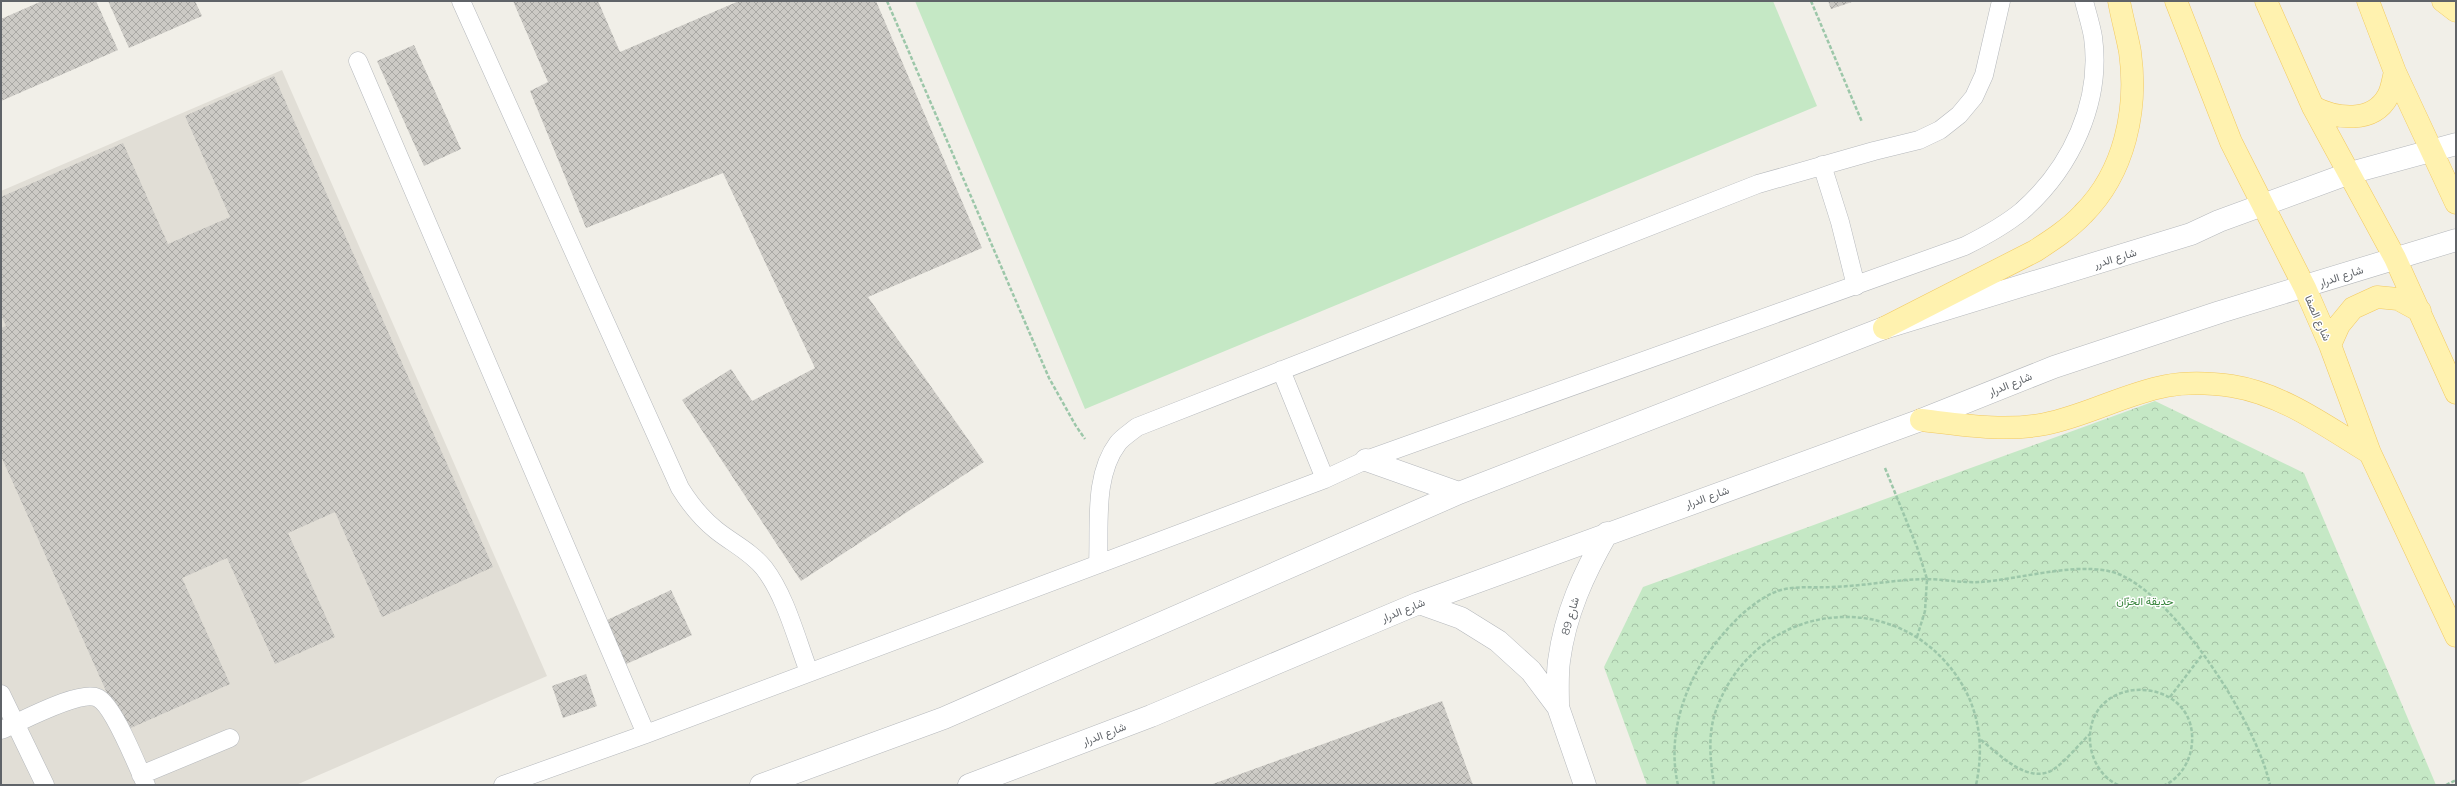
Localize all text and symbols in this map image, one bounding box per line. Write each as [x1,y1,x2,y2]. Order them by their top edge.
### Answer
street label: شارع الدرر [2091,245,2139,272]
street label: شارع الدرار [2316,262,2366,291]
street label: شارع الصفا [2301,293,2334,344]
street label: شارع الدرار [1985,369,2035,400]
street label: شارع الدرار [1682,482,1732,513]
park label: حديقة الخزّان [2116,594,2174,608]
street label: شارع الدرار [1378,595,1428,626]
street label: شارع 89 [1558,595,1583,637]
street label: شارع الدرار [1079,719,1129,750]

